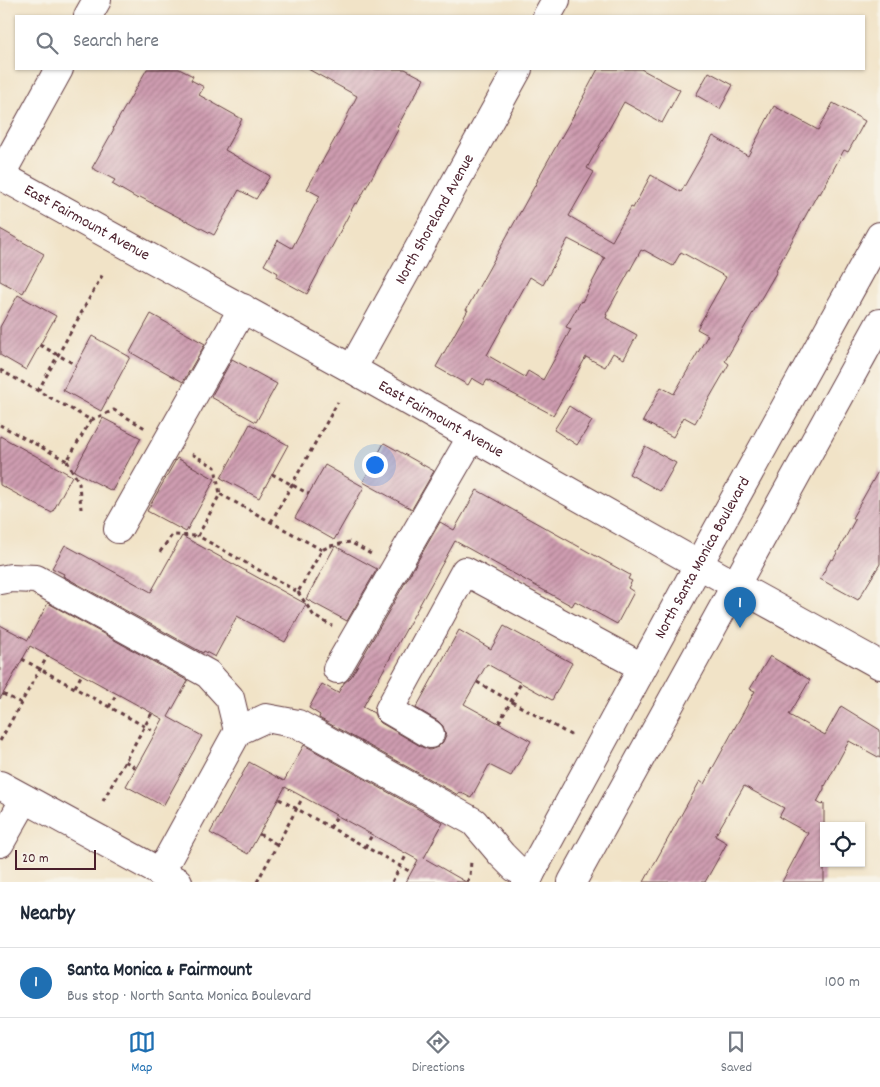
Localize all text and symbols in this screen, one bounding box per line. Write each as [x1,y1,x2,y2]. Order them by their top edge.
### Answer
search box [15,15,865,70]
icon: search [33,29,61,57]
text: Search here [73,29,159,56]
street label: North Shoreland Avenue [389,150,480,289]
street label: East Fairmount Avenue [20,179,154,267]
street label: East Fairmount Avenue [374,375,508,464]
your location [362,452,388,478]
street label: North Santa Monica Boulevard [649,473,756,643]
pin: 1 [724,587,756,628]
map controls [820,822,865,867]
button: locate [820,822,865,867]
scale bar [15,847,96,870]
text: 20 m [22,849,49,869]
text: Nearby [20,900,75,930]
text: Santa Monica & Fairmount [67,958,252,985]
text: 1 [34,971,38,994]
text: 100 m [824,971,860,994]
text: Bus stop · North Santa Monica Boulevard [67,985,311,1008]
tab: Map [128,1028,156,1078]
tab: Directions [412,1028,465,1078]
tab: Saved [721,1028,752,1078]

